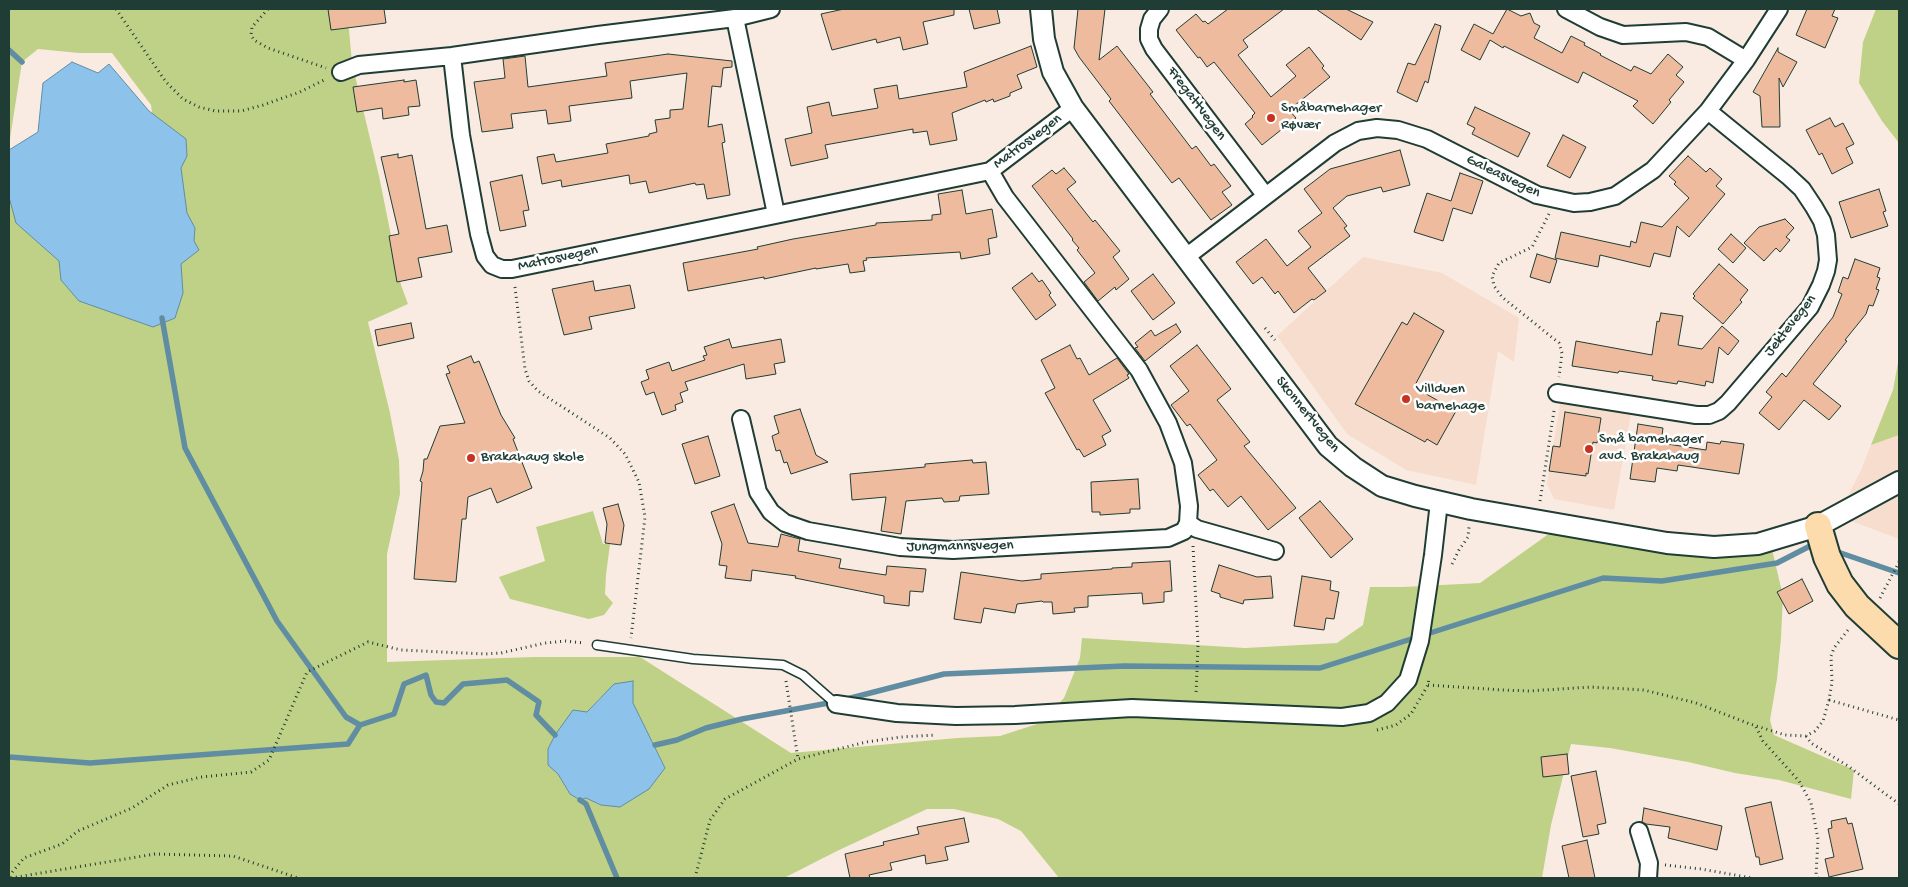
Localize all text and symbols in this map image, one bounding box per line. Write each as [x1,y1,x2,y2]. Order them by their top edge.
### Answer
street label: Fregattvegen [1162,64,1230,144]
place label: Småbarnehager Røvær [1281,100,1381,135]
street label: Matrosvegen [990,110,1066,174]
marker: Småbarnehager Røvær [1265,112,1277,124]
street label: Galeasvegen [1463,151,1543,203]
street label: Matrosvegen [516,242,600,276]
street label: Jektevegen [1761,291,1821,361]
street label: Skonnertvegen [1271,373,1343,457]
place label: Villduen barnehage [1416,381,1485,416]
marker: Villduen barnehage [1400,393,1412,405]
place label: Små barnehager avd. Brakahaug [1599,431,1703,466]
marker: Små barnehager avd. Brakahaug [1583,443,1595,455]
place label: Brakahaug skole [481,449,584,467]
marker: Brakahaug skole [465,452,477,464]
street label: Jungmannsvegen [906,537,1014,557]

